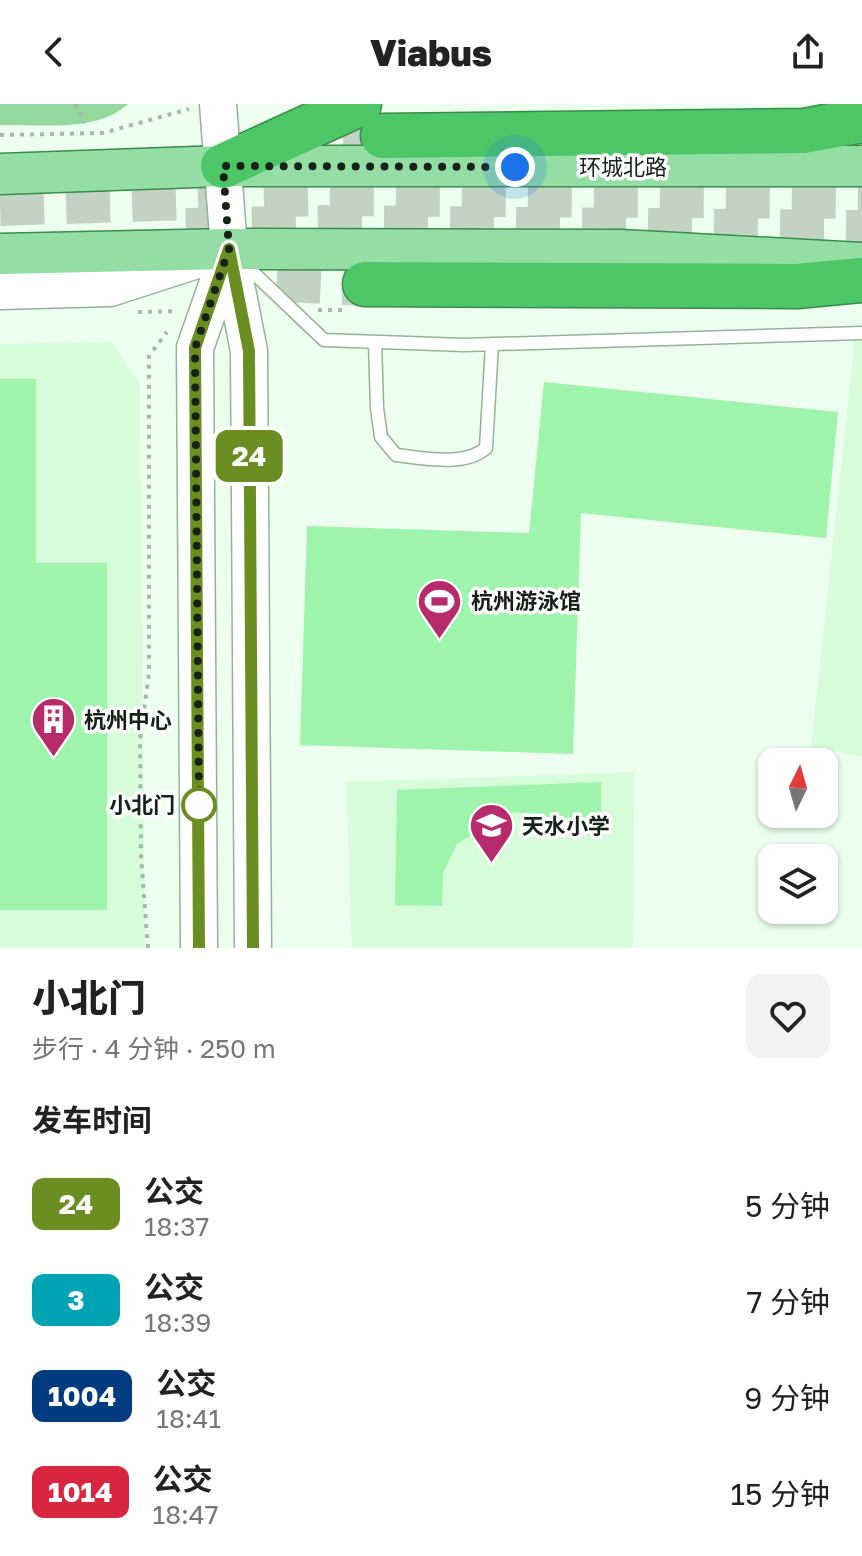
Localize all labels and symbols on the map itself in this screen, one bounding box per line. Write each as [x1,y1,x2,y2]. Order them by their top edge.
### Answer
your location [495,147,535,187]
street label: 环城北路 [579,153,667,180]
line badge: 24 [213,430,285,482]
sports icon: 杭州游泳馆 [416,577,464,640]
place label: 杭州游泳馆 [471,587,581,614]
building icon: 杭州中心 [29,696,77,759]
place label: 杭州中心 [84,706,172,733]
north arrow [758,748,838,828]
marker: 小北门 [182,788,216,822]
place label: 小北门 [109,791,175,818]
school or university icon: 天水小学 [467,802,515,865]
place label: 天水小学 [522,812,610,839]

